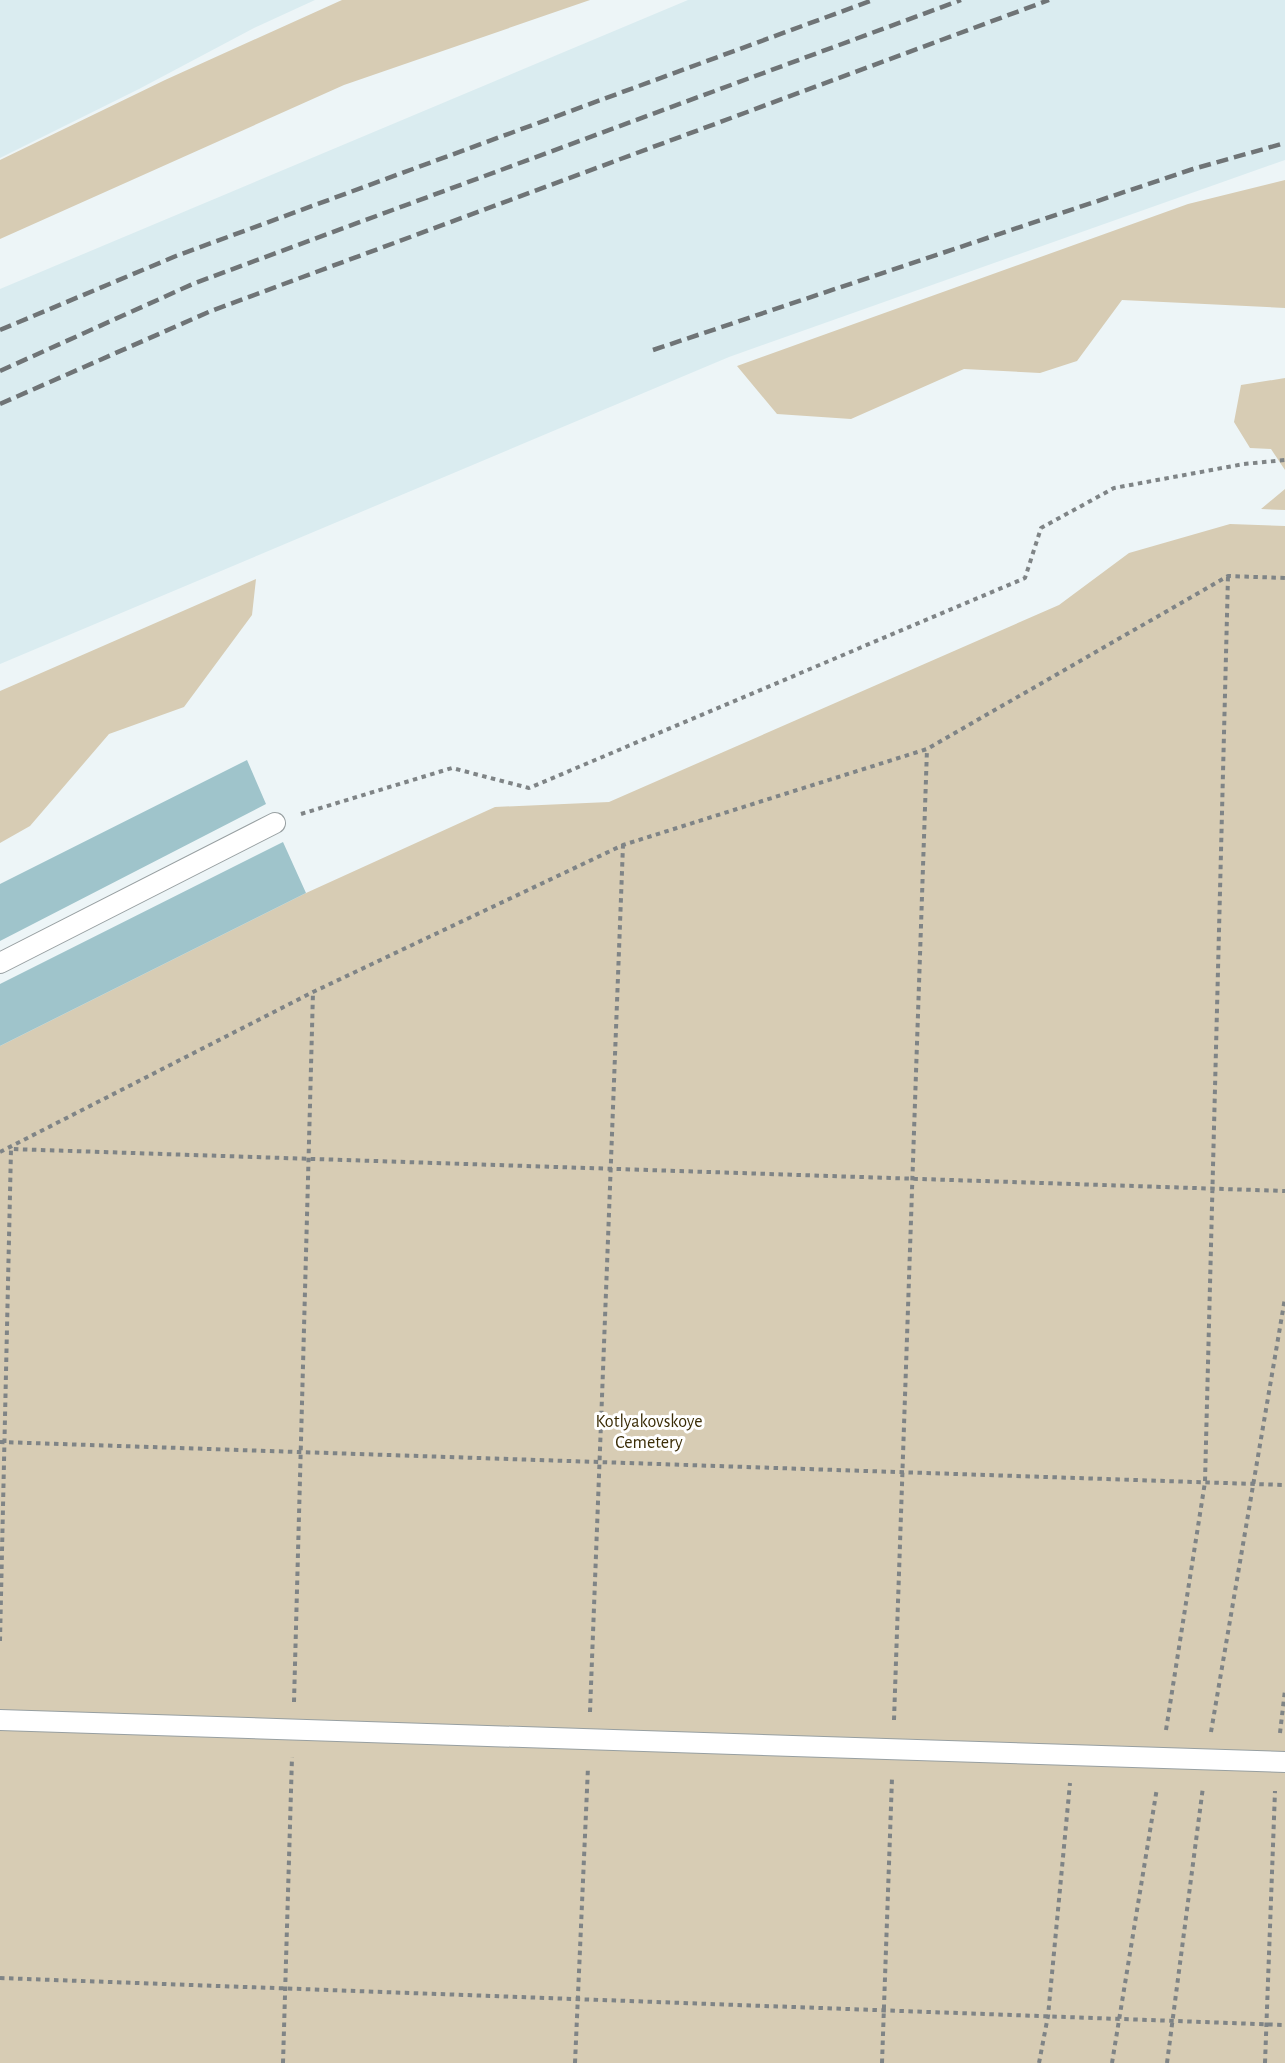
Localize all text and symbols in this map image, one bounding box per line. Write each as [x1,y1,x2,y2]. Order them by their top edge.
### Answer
park label: Kotlyakovskoye Cemetery [595,1413,703,1452]

